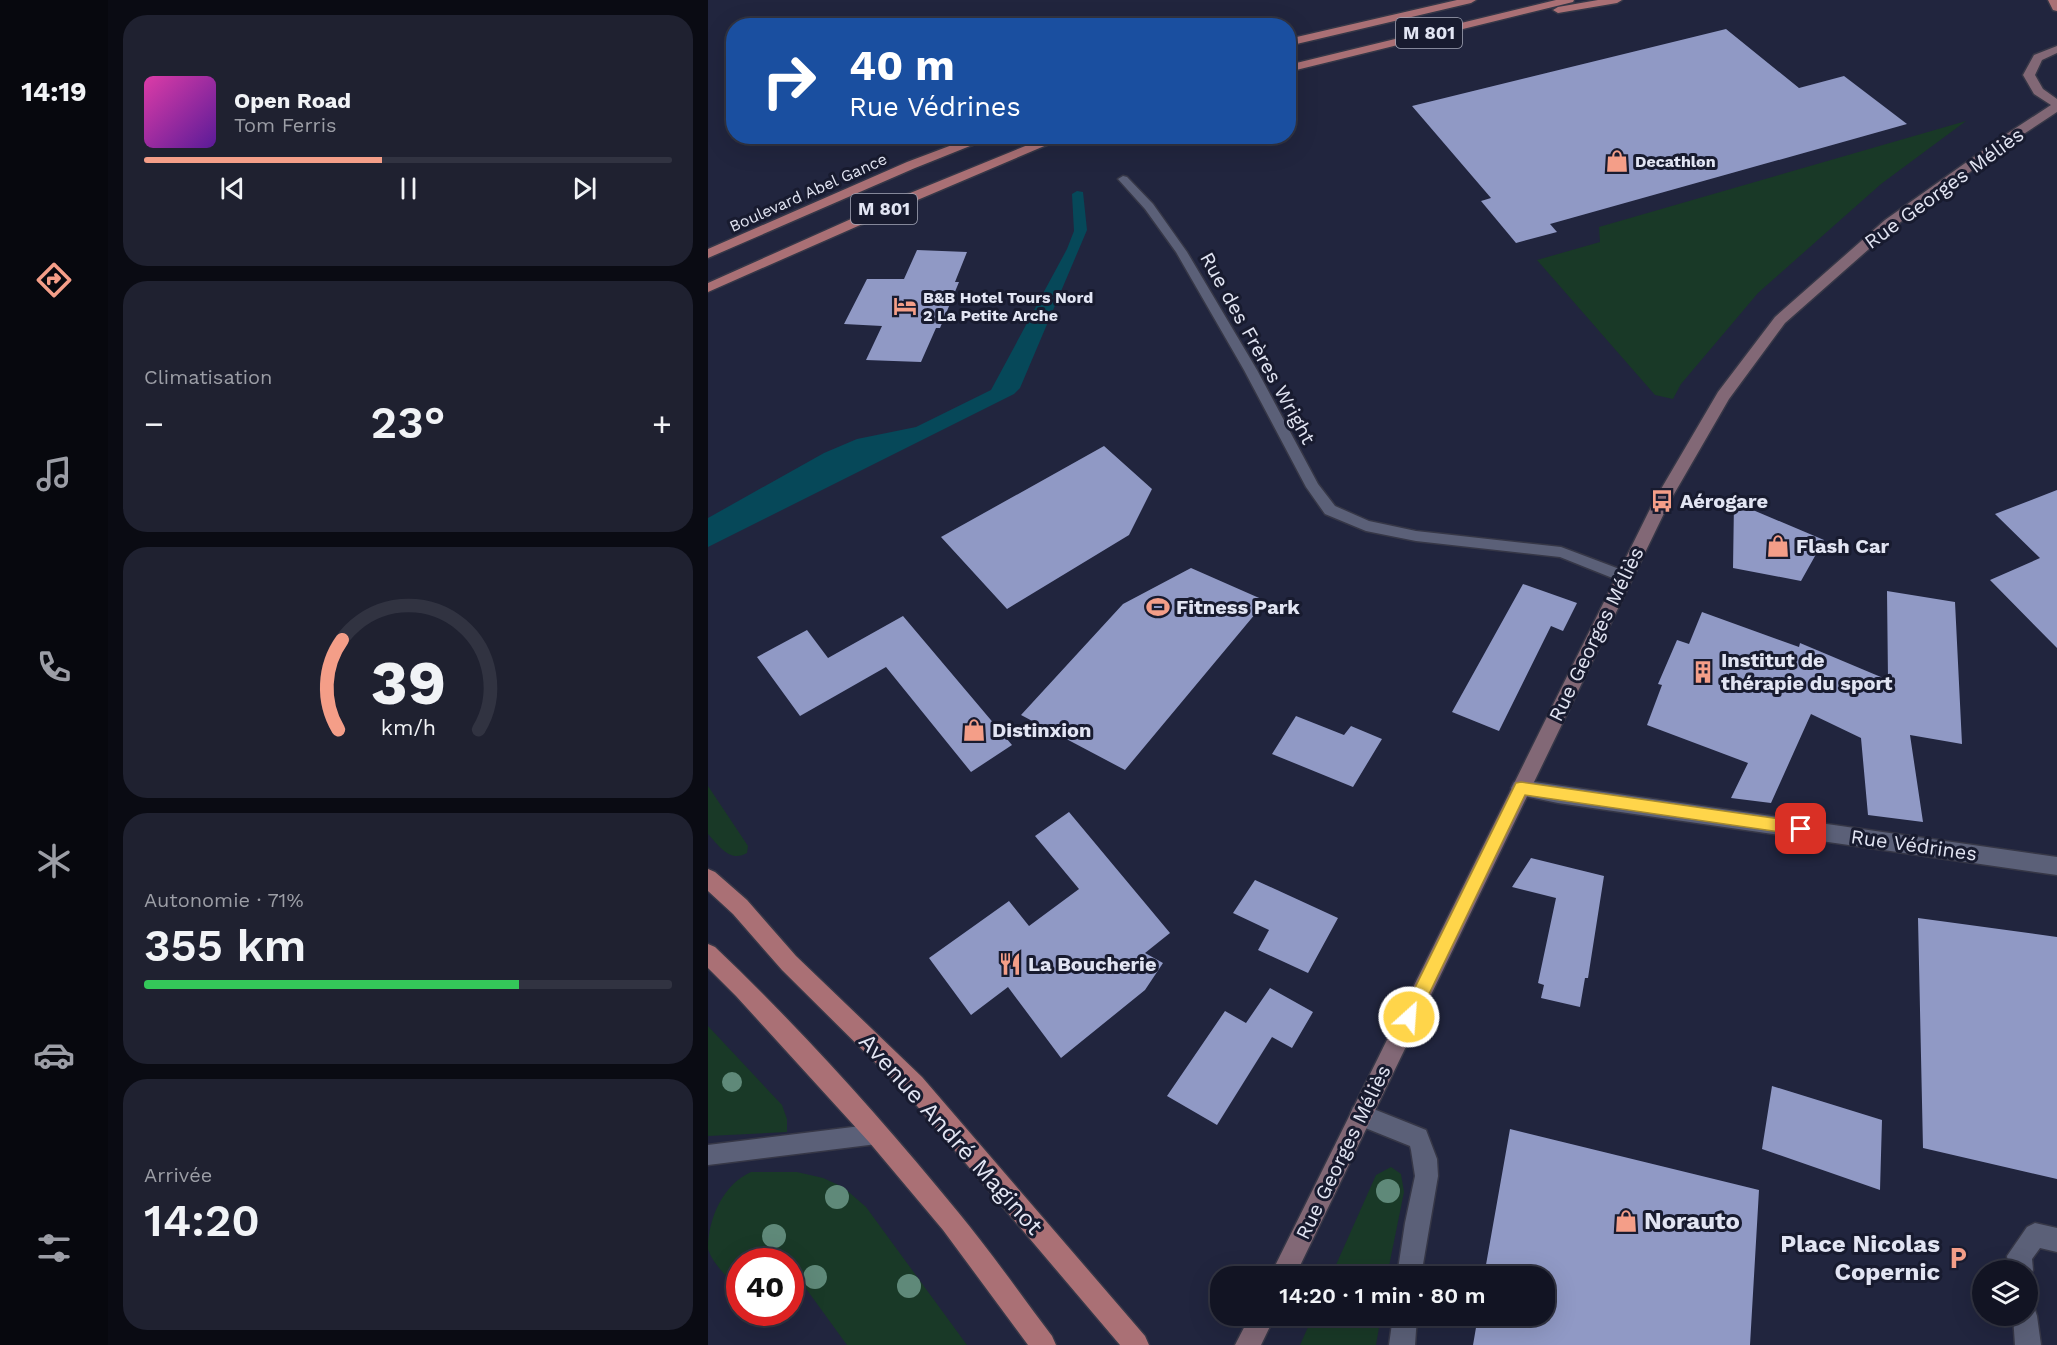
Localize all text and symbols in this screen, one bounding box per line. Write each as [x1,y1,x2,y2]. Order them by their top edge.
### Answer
road number: M 801 [1396,18,1462,48]
text: 40 m [849,41,955,90]
icon: right [750,42,828,120]
text: 14:19 [21,76,87,108]
text: Open Road [234,88,351,113]
text: Rue Védrines [849,91,1021,123]
text: Tom Ferris [234,113,337,137]
street label: Rue Georges Méliès [1860,122,2028,254]
shop icon: Decathlon [1604,148,1630,174]
street label: Boulevard Abel Gance [726,149,890,236]
place label: Decathlon [1635,152,1716,171]
icon: previous [216,172,249,205]
icon: pause [392,172,425,205]
icon: next [568,172,601,205]
road number: M 801 [851,194,917,224]
street label: Rue des Frères Wright [1195,248,1321,449]
icon: directions [33,259,75,301]
place label: B&B Hotel Tours Nord 2 La Petite Arche [923,288,1093,325]
hotel icon: B&B Hotel Tours Nord 2 La Petite Arche [892,293,918,319]
text: Climatisation [144,365,272,389]
text: 23° [371,396,445,449]
text: − [144,404,164,443]
text: + [652,404,672,443]
icon: music [33,453,75,495]
bus stop icon: Aérogare [1649,488,1675,514]
place label: Aérogare [1680,489,1768,513]
shop icon: Flash Car [1765,533,1791,559]
place label: Flash Car [1796,534,1889,558]
street label: Rue Georges Méliès [1543,543,1649,725]
sports icon: Fitness Park [1145,594,1171,620]
place label: Fitness Park [1176,595,1300,619]
icon: phone [33,646,75,688]
text: 39 [370,646,446,719]
place label: Institut de thérapie du sport [1721,648,1893,695]
building icon: Institut de thérapie du sport [1690,659,1716,685]
text: km/h [380,715,436,740]
shop icon: Distinxion [961,717,987,743]
place label: Distinxion [992,718,1092,742]
pin [1775,803,1826,854]
icon: arrive [1784,812,1817,845]
street label: Rue Védrines [1849,824,1979,866]
icon: climate [33,840,75,882]
text: Autonomie · 71% [144,888,304,912]
text: 355 km [144,919,306,972]
restaurant icon: La Boucherie [997,951,1023,977]
place label: La Boucherie [1028,952,1157,976]
position arrow [1377,985,1441,1049]
street label: Avenue André Maginot [853,1027,1049,1241]
icon: car [33,1034,75,1076]
street label: Rue Georges Méliès [1290,1061,1396,1243]
text: Arrivée [144,1163,212,1187]
text: 14:20 [144,1194,260,1247]
place label: Norauto [1644,1207,1740,1235]
shop icon: Norauto [1613,1208,1639,1234]
icon: filters [33,1227,75,1269]
place label: Place Nicolas Copernic [1780,1230,1940,1286]
parking icon: Place Nicolas Copernic [1945,1245,1971,1271]
speed limit sign: 40 [726,1248,804,1326]
map controls [1972,1260,2038,1326]
button: layers [1972,1260,2038,1326]
text: 14:20 · 1 min · 80 m [1279,1283,1486,1308]

